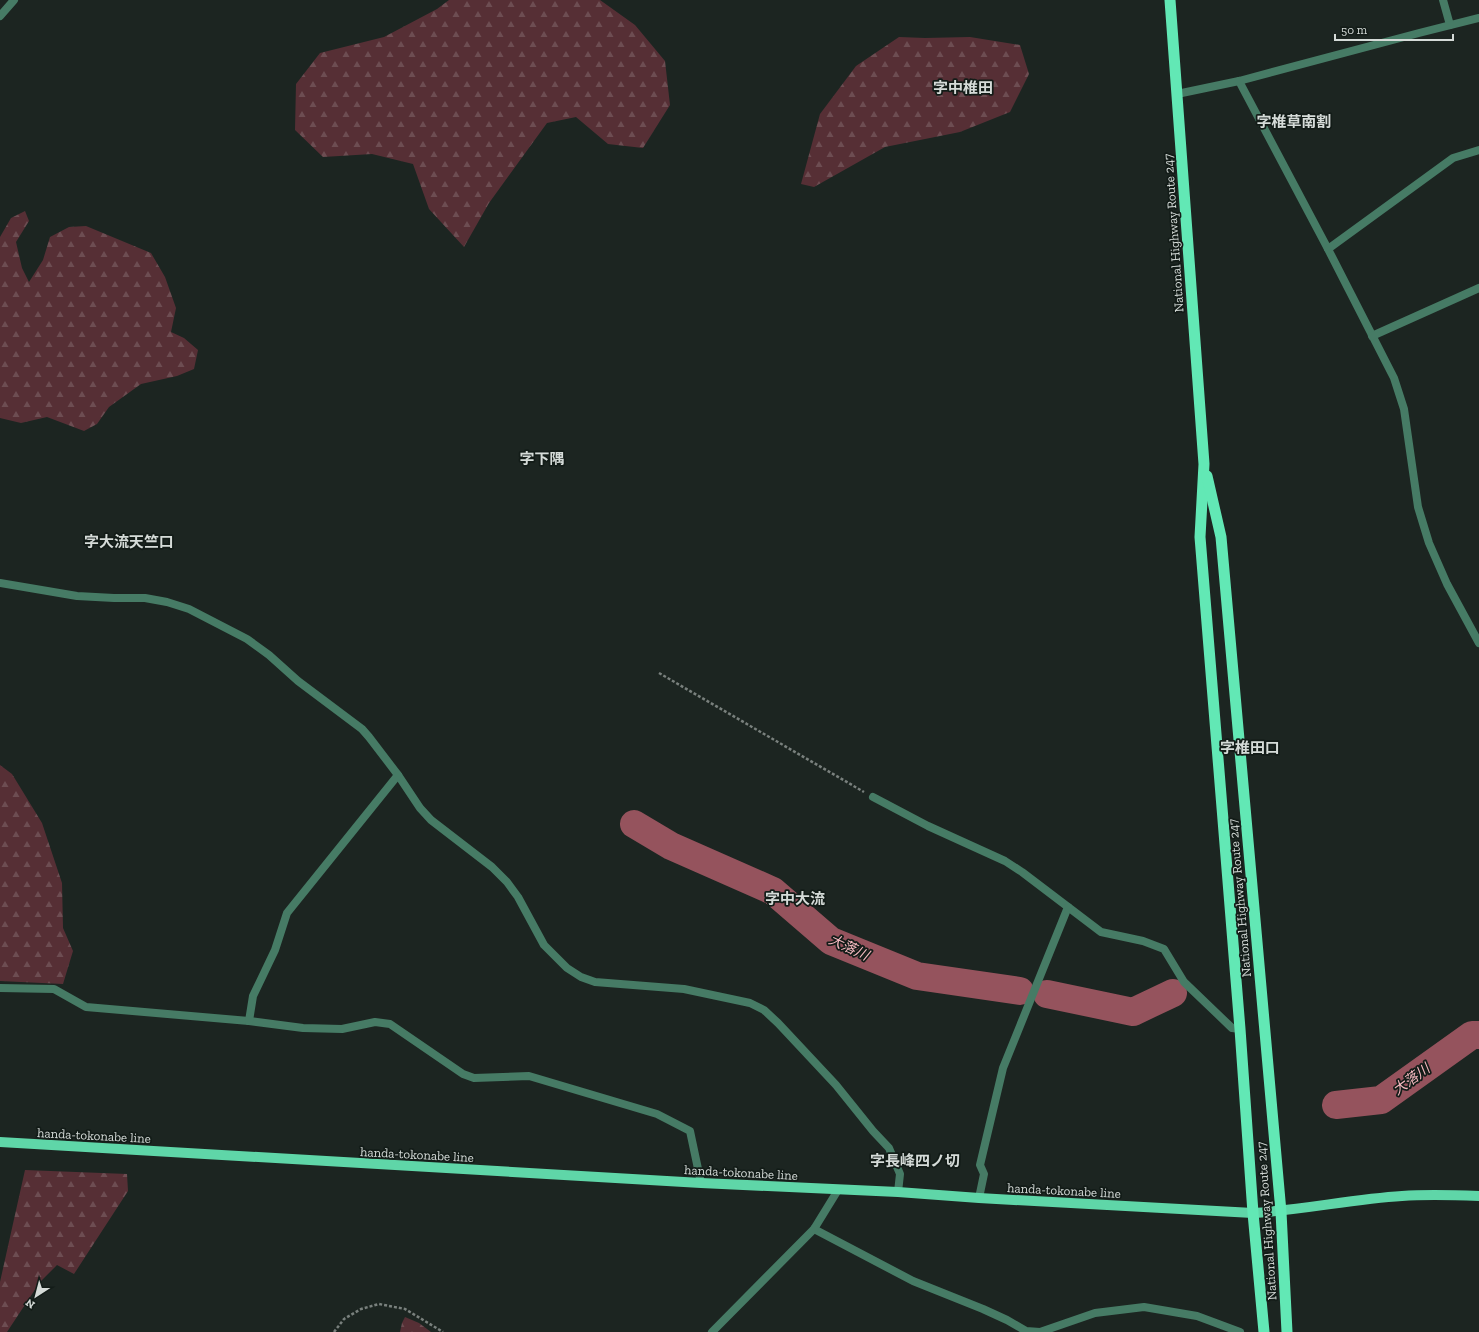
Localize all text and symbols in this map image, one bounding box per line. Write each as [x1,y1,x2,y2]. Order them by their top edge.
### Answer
scale bar [1335,16,1453,42]
text: 50 m [1341,23,1368,37]
district label: 字中椎田 [933,79,993,97]
district label: 字椎草南割 [1256,113,1332,131]
street label: National Highway Route 247 [1160,153,1187,313]
district label: 字下隅 [519,450,565,468]
district label: 字大流天竺口 [84,533,174,551]
district label: 字椎田口 [1220,739,1280,757]
street label: National Highway Route 247 [1225,818,1254,978]
district label: 字中大流 [765,890,825,908]
water label: 大落川 [826,931,873,965]
water label: 大落川 [1389,1059,1435,1099]
street label: handa-tokonabe line [37,1125,151,1146]
street label: National Highway Route 247 [1253,1141,1280,1301]
street label: handa-tokonabe line [360,1144,474,1165]
district label: 字長峰四ノ切 [870,1152,960,1170]
street label: handa-tokonabe line [684,1162,798,1183]
street label: handa-tokonabe line [1007,1180,1121,1201]
north arrow [16,1276,56,1316]
text: N [23,1296,38,1311]

